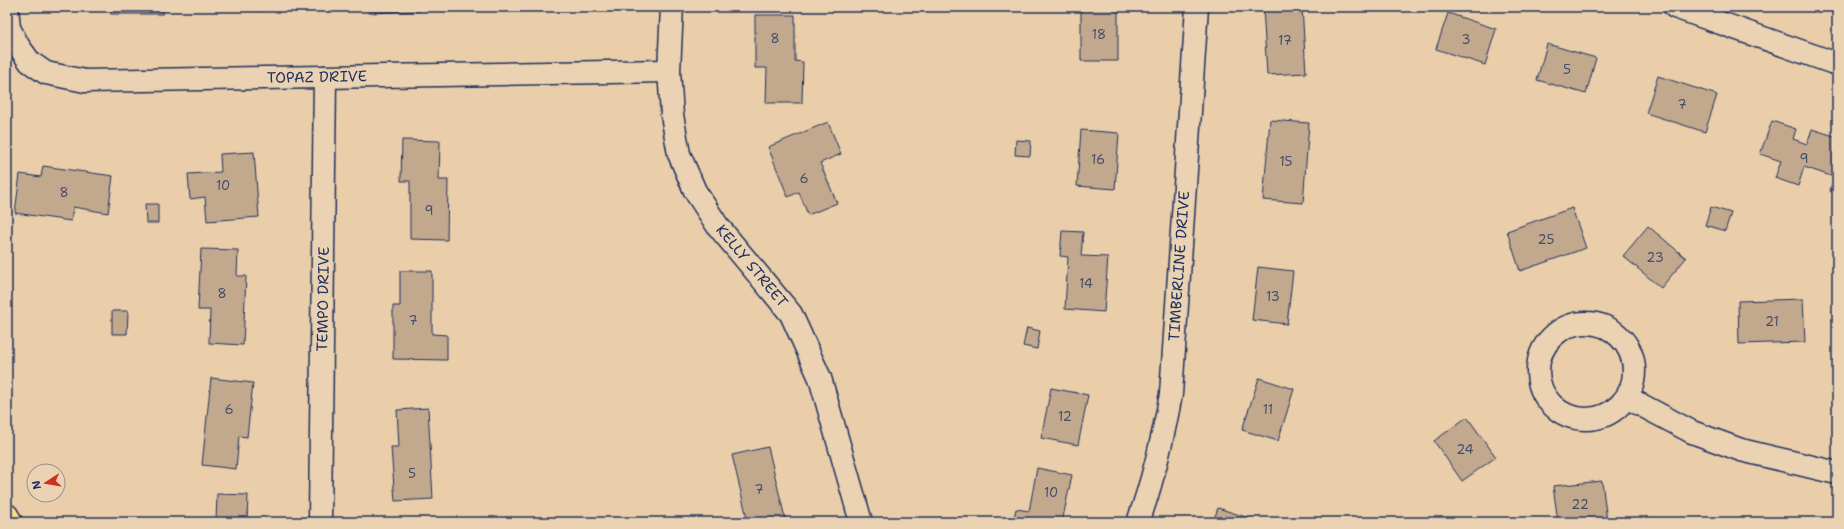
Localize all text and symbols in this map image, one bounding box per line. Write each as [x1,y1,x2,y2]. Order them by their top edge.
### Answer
house number: 18 [1092,26,1106,43]
house number: 8 [770,30,780,47]
house number: 3 [1461,31,1471,48]
house number: 17 [1278,32,1292,49]
house number: 5 [1563,61,1571,78]
street label: TOPAZ DRIVE [267,66,367,88]
house number: 7 [1677,96,1687,113]
house number: 9 [1799,150,1809,167]
house number: 16 [1091,151,1105,168]
house number: 15 [1279,153,1293,170]
house number: 6 [799,170,809,187]
house number: 10 [216,177,230,194]
house number: 8 [59,184,69,201]
street label: TIMBERLINE DRIVE [1164,190,1194,342]
house number: 9 [424,202,434,219]
street label: KELLY STREET [711,220,793,312]
house number: 25 [1538,231,1554,248]
street label: TEMPO DRIVE [312,246,334,352]
house number: 23 [1646,249,1664,266]
house number: 14 [1079,275,1093,292]
house number: 8 [217,285,227,302]
house number: 13 [1266,288,1280,305]
house number: 7 [408,312,418,329]
house number: 21 [1765,313,1779,330]
house number: 6 [224,401,234,418]
house number: 11 [1263,401,1273,418]
house number: 12 [1058,408,1072,425]
house number: 24 [1456,441,1474,458]
north arrow [26,463,66,503]
house number: 5 [408,465,416,482]
text: N [28,479,45,491]
house number: 7 [754,481,764,498]
house number: 10 [1044,484,1058,501]
house number: 22 [1571,496,1589,513]

